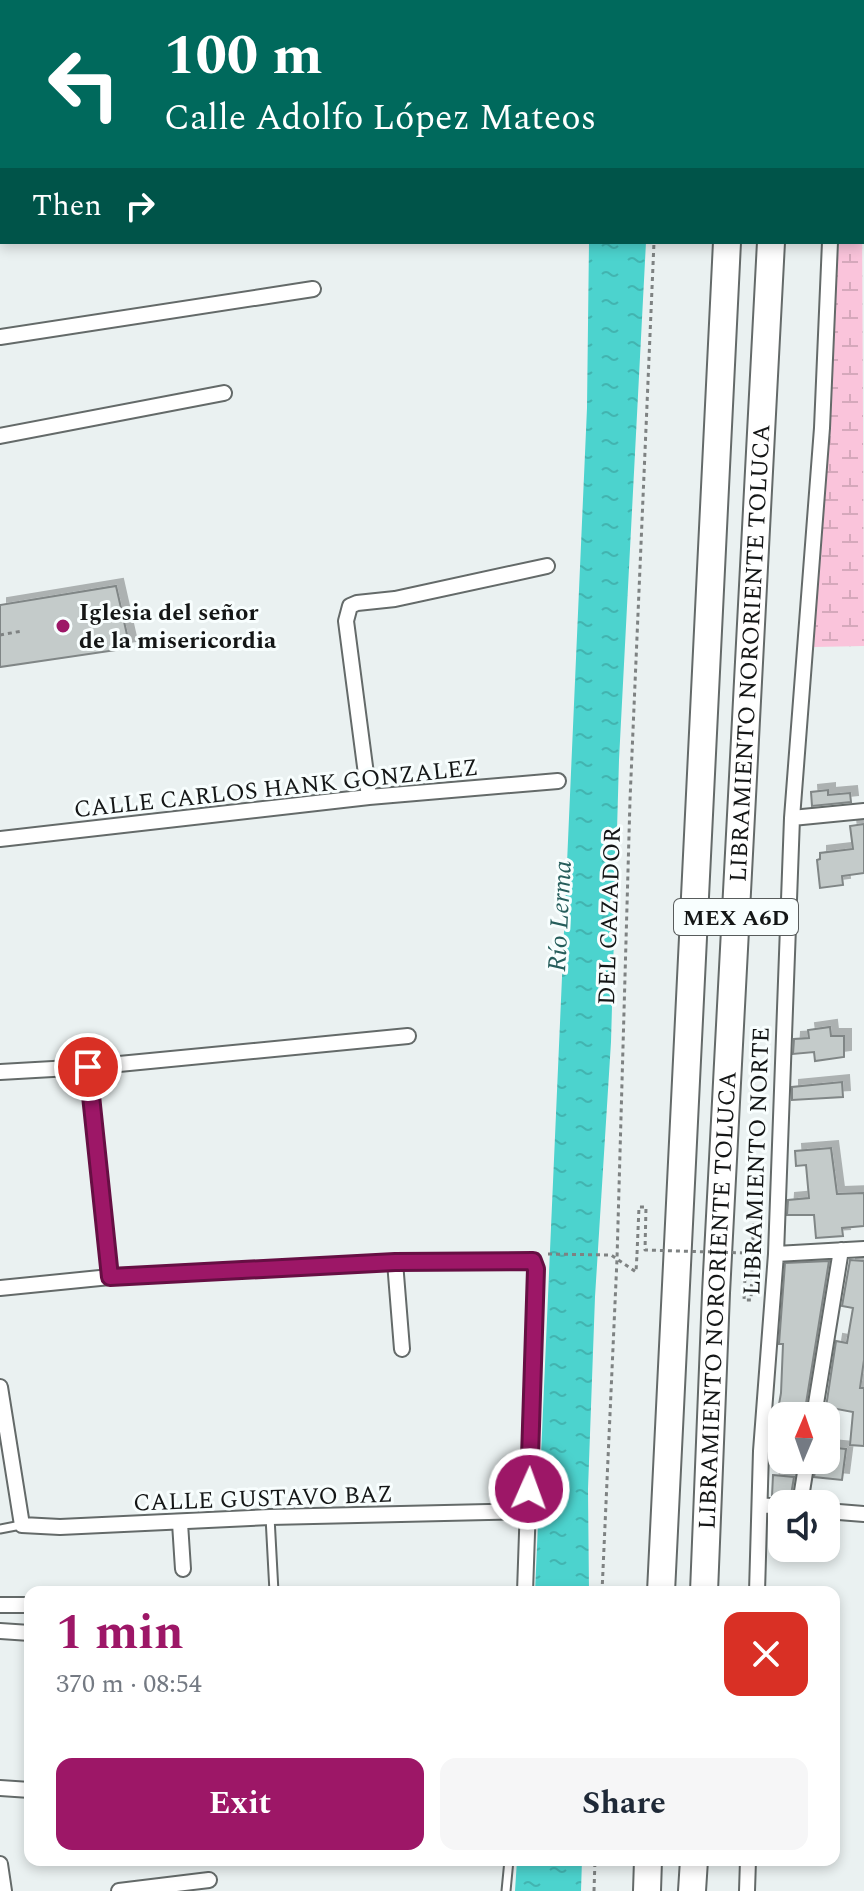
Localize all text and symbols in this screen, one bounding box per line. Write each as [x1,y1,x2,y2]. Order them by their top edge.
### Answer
text: 100 m [164,14,323,99]
icon: left [32,32,136,136]
text: Calle Adolfo López Mateos [164,91,596,146]
text: Then [32,183,102,229]
icon: right [118,184,162,228]
street label: LIBRAMIENTO NORORIENTE TOLUCA [721,423,780,883]
place label: Iglesia del señor de la misericordia [79,595,277,659]
marker: Iglesia del señor de la misericordia [54,617,72,635]
street label: CALLE CARLOS HANK GONZALEZ [72,750,480,828]
street label: DEL CAZADOR [589,826,631,1006]
water label: Río Lerma [537,859,583,973]
road number: MEX A6D [674,899,798,935]
street label: LIBRAMIENTO NORTE [734,1026,780,1296]
pin [54,1033,122,1101]
icon: arrive [66,1045,110,1089]
street label: LIBRAMIENTO NORORIENTE TOLUCA [690,1070,747,1530]
north arrow [768,1402,840,1474]
map controls [768,1402,840,1562]
position arrow [487,1447,571,1531]
street label: CALLE GUSTAVO BAZ [133,1476,393,1522]
button: sound [768,1490,840,1562]
text: 1 min [56,1597,184,1670]
button: close [724,1612,808,1696]
text: 370 m · 08:54 [56,1664,202,1704]
button: Exit [56,1758,424,1850]
button: Share [440,1758,808,1850]

